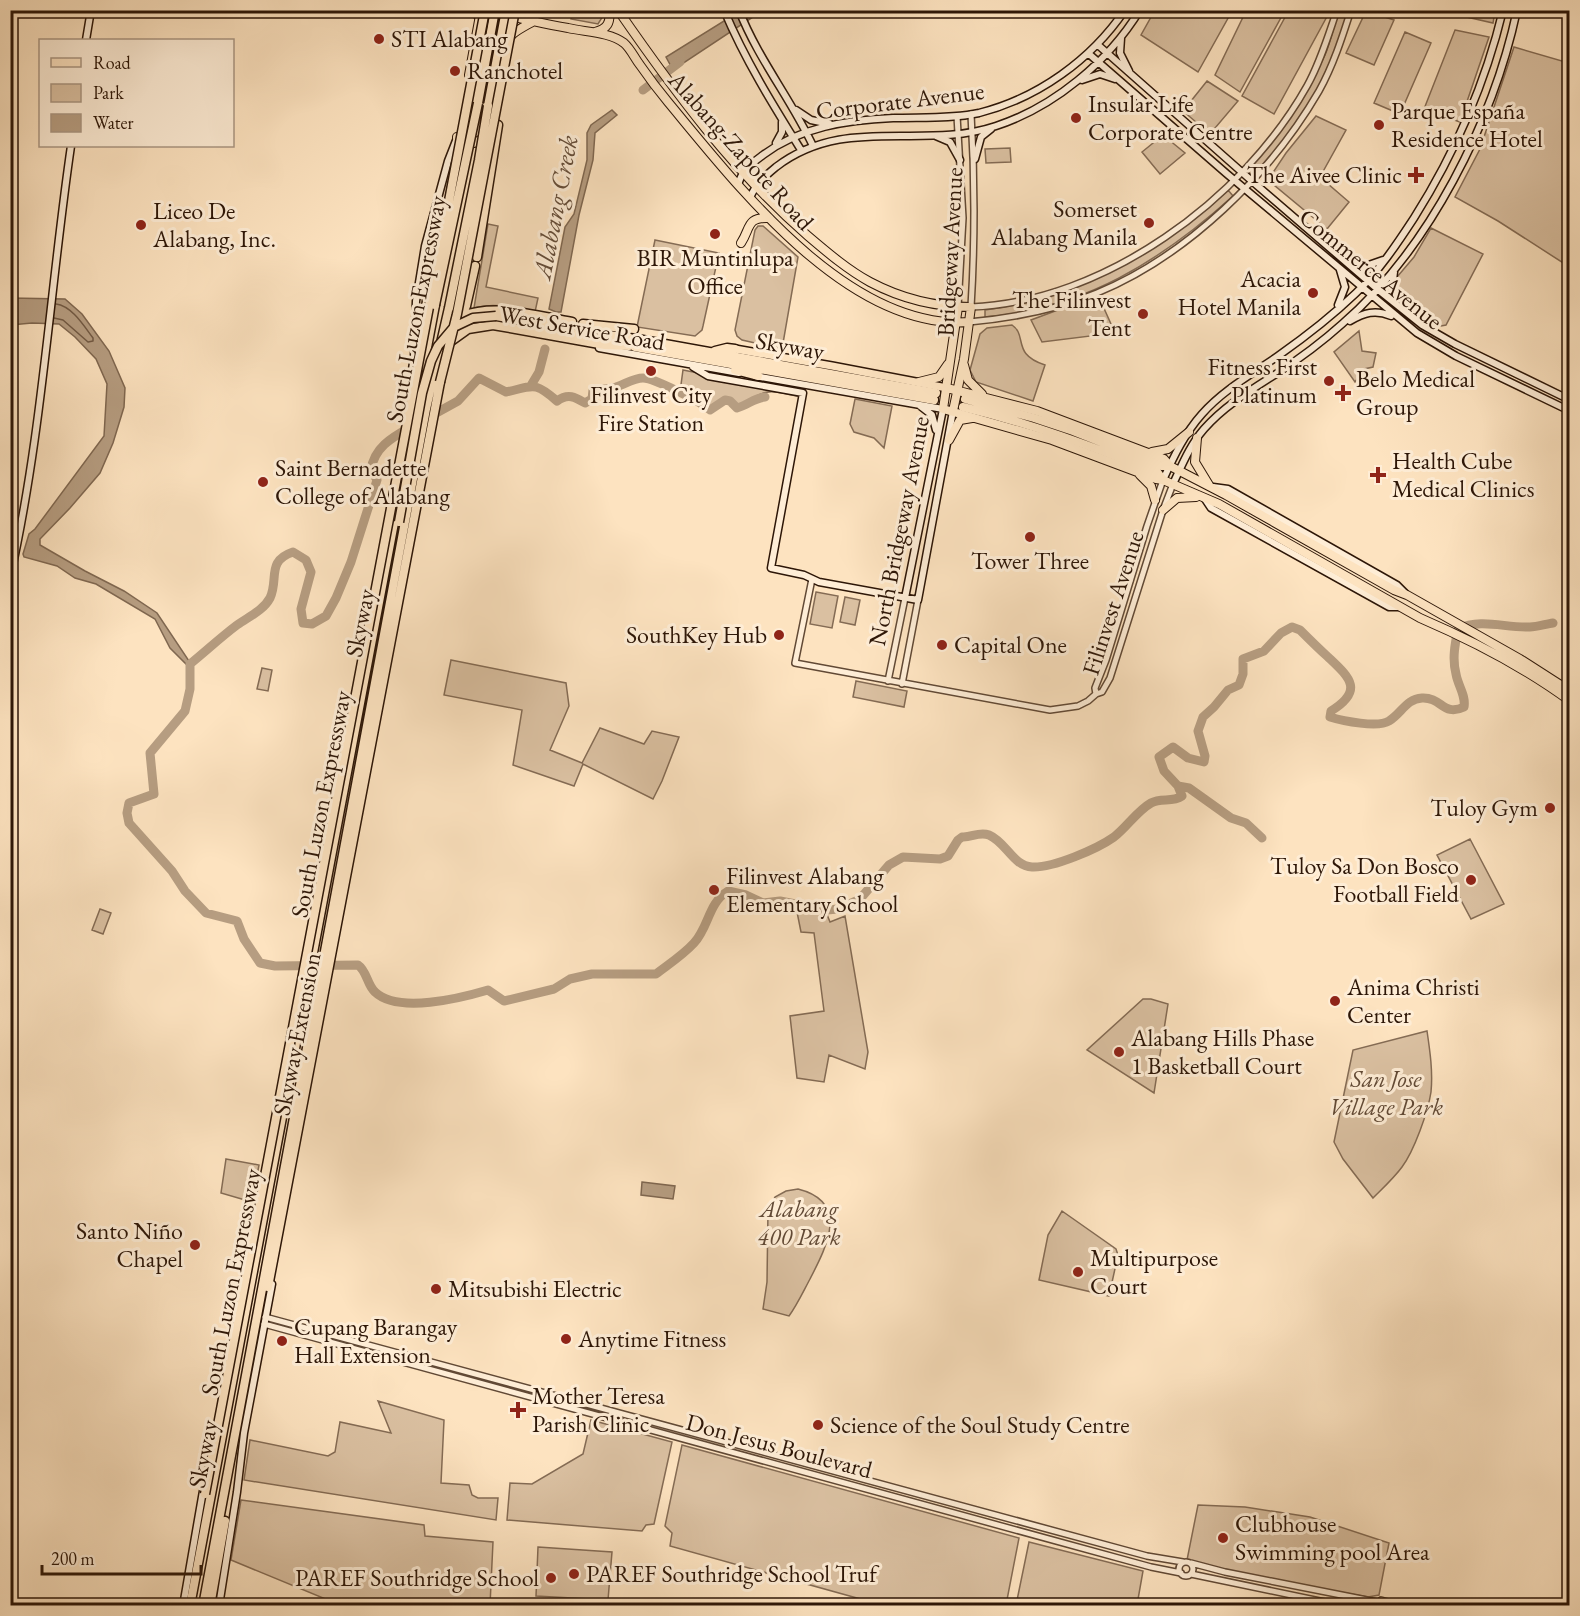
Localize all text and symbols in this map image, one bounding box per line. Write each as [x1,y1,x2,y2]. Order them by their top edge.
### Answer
place label: STI Alabang [391,23,508,54]
marker: STI Alabang [372,32,386,46]
legend [39,39,234,147]
text: Road [93,51,132,74]
place label: Ranchotel [467,55,563,86]
marker: Ranchotel [448,64,462,78]
street label: Alabang-Zapote Road [661,64,822,237]
street label: Corporate Avenue [814,75,986,126]
text: Park [93,81,124,104]
place label: Insular Life Corporate Centre [1088,88,1253,147]
place label: Parque España Residence Hotel [1391,95,1543,154]
text: Water [93,111,134,134]
marker: Insular Life Corporate Centre [1069,111,1083,125]
marker: Parque España Residence Hotel [1372,118,1386,132]
water label: Alabang Creek [524,132,586,284]
place label: The Aivee Clinic [1247,159,1402,190]
marker: The Aivee Clinic [1407,166,1425,184]
street label: Bridgeway Avenue [930,167,969,337]
street label: South Luzon Expressway [378,192,453,425]
place label: Somerset Alabang Manila [990,193,1137,252]
place label: Liceo De Alabang, Inc. [152,195,276,254]
street label: Commerce Avenue [1293,201,1449,336]
marker: Somerset Alabang Manila [1142,216,1156,230]
marker: Liceo De Alabang, Inc. [134,218,148,232]
marker: BIR Muntinlupa Office [708,227,722,241]
place label: BIR Muntinlupa Office [636,242,794,301]
place label: Acacia Hotel Manila [1178,263,1301,322]
place label: The Filinvest Tent [1012,284,1131,343]
marker: Acacia Hotel Manila [1306,286,1320,300]
street label: West Service Road [497,298,668,357]
marker: The Filinvest Tent [1136,307,1150,321]
street label: Skyway [753,324,827,367]
place label: Fitness First Platinum [1207,351,1317,410]
place label: Belo Medical Group [1356,363,1475,422]
marker: Filinvest City Fire Station [644,364,658,378]
marker: Fitness First Platinum [1322,374,1336,388]
place label: Filinvest City Fire Station [590,379,713,438]
marker: Belo Medical Group [1334,384,1352,402]
street label: North Bridgeway Avenue [861,414,936,648]
place label: Health Cube Medical Clinics [1392,445,1535,504]
place label: Saint Bernadette College of Alabang [275,452,450,511]
marker: Health Cube Medical Clinics [1369,466,1387,484]
marker: Saint Bernadette College of Alabang [256,475,270,489]
street label: Filinvest Avenue [1075,527,1150,679]
marker: Tower Three [1023,530,1037,544]
place label: Tower Three [971,545,1089,576]
street label: Skyway [338,586,381,660]
place label: SouthKey Hub [626,619,767,650]
marker: SouthKey Hub [772,628,786,642]
place label: Capital One [954,629,1067,660]
marker: Capital One [935,638,949,652]
street label: South Luzon Expressway [283,687,358,920]
place label: Tuloy Gym [1430,792,1538,823]
marker: Tuloy Gym [1543,801,1557,815]
place label: Tuloy Sa Don Bosco Football Field [1270,850,1460,909]
place label: Filinvest Alabang Elementary School [726,860,898,919]
marker: Tuloy Sa Don Bosco Football Field [1464,873,1478,887]
marker: Filinvest Alabang Elementary School [707,883,721,897]
street label: Skyway Extension [266,950,328,1118]
place label: Anima Christi Center [1346,971,1480,1030]
marker: Anima Christi Center [1328,994,1342,1008]
place label: Alabang Hills Phase 1 Basketball Court [1130,1022,1314,1081]
marker: Alabang Hills Phase 1 Basketball Court [1112,1045,1126,1059]
park label: San Jose Village Park [1329,1063,1443,1122]
street label: South Luzon Expressway [193,1165,268,1398]
park label: Alabang 400 Park [757,1193,841,1252]
place label: Santo Niño Chapel [76,1215,183,1274]
marker: Santo Niño Chapel [188,1238,202,1252]
place label: Multipurpose Court [1090,1242,1218,1301]
marker: Multipurpose Court [1071,1265,1085,1279]
place label: Mitsubishi Electric [448,1273,622,1304]
marker: Mitsubishi Electric [429,1282,443,1296]
place label: Cupang Barangay Hall Extension [294,1311,458,1370]
place label: Anytime Fitness [577,1323,726,1354]
marker: Anytime Fitness [559,1332,573,1346]
marker: Cupang Barangay Hall Extension [275,1334,289,1348]
place label: Mother Teresa Parish Clinic [532,1380,665,1439]
marker: Mother Teresa Parish Clinic [509,1401,527,1419]
street label: Don Jesus Boulevard [683,1406,876,1485]
place label: Science of the Soul Study Centre [830,1409,1130,1440]
street label: Skyway [181,1417,224,1491]
marker: Science of the Soul Study Centre [811,1418,825,1432]
place label: Clubhouse Swimming pool Area [1235,1508,1430,1567]
marker: Clubhouse Swimming pool Area [1216,1531,1230,1545]
scale bar [42,1538,201,1576]
text: 200 m [51,1547,95,1570]
place label: PAREF Southridge School Truf [586,1558,880,1589]
place label: PAREF Southridge School [295,1562,539,1593]
marker: PAREF Southridge School Truf [567,1567,581,1581]
marker: PAREF Southridge School [544,1571,558,1585]

